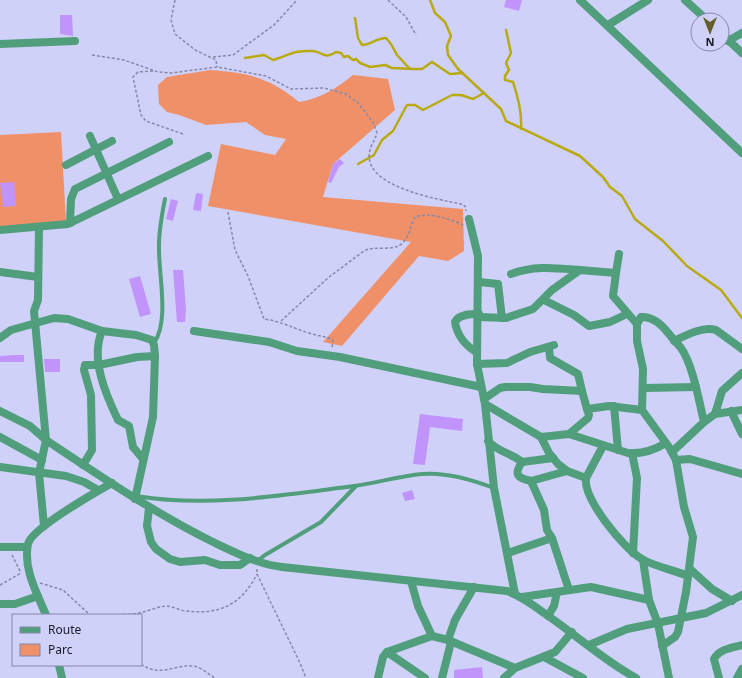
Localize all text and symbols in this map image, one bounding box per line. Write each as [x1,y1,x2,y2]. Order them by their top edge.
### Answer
north arrow [690,12,730,52]
text: N [706,35,714,50]
legend [12,614,142,666]
text: Route [48,621,81,638]
text: Parc [48,641,73,658]

